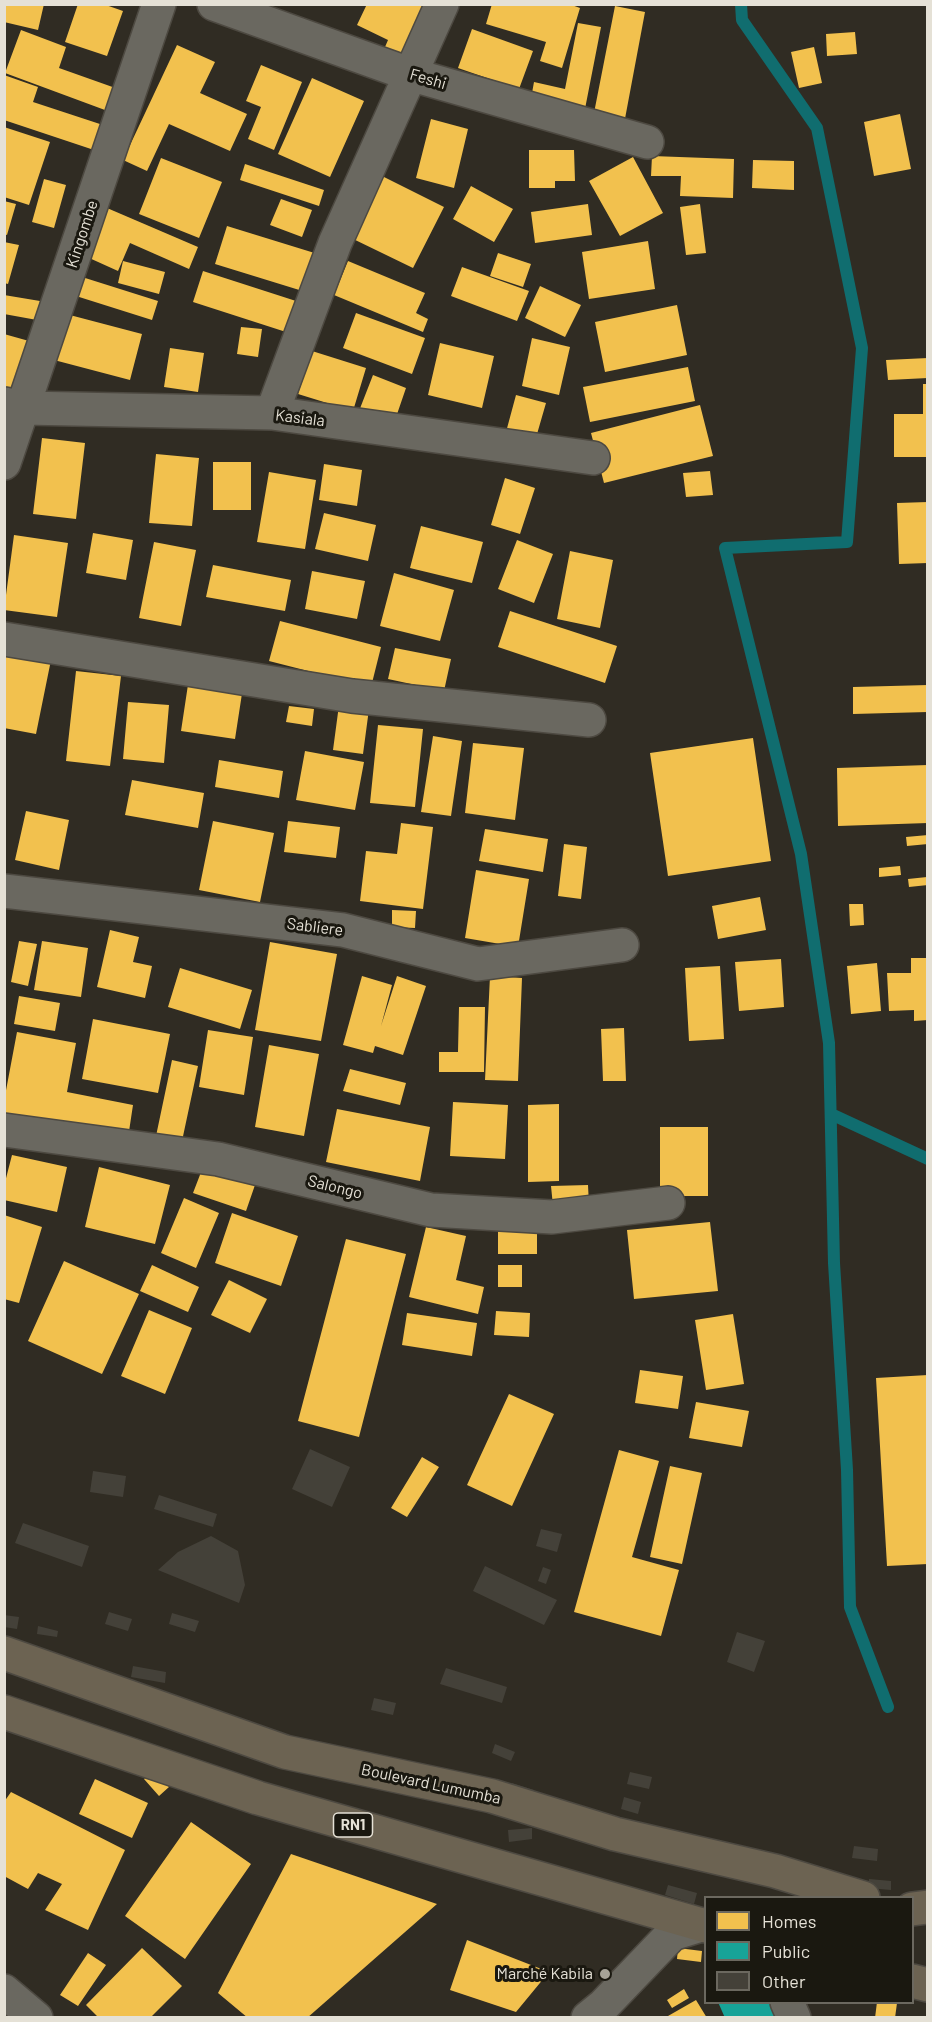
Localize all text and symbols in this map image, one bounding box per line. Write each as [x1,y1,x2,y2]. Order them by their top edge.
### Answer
street label: Feshi [407,65,449,93]
street label: Kingombe [62,198,102,270]
street label: Kasiala [274,405,326,431]
street label: Sabliere [286,914,344,940]
street label: Salongo [306,1171,364,1203]
street label: Boulevard Lumumba [359,1760,503,1808]
road number: RN1 [334,1813,372,1837]
legend [704,1896,914,2004]
text: Homes [762,1910,816,1932]
text: Public [762,1940,810,1962]
place label: Marché Kabila [496,1964,593,1984]
marker: Marché Kabila [598,1967,612,1981]
text: Other [762,1970,805,1992]

